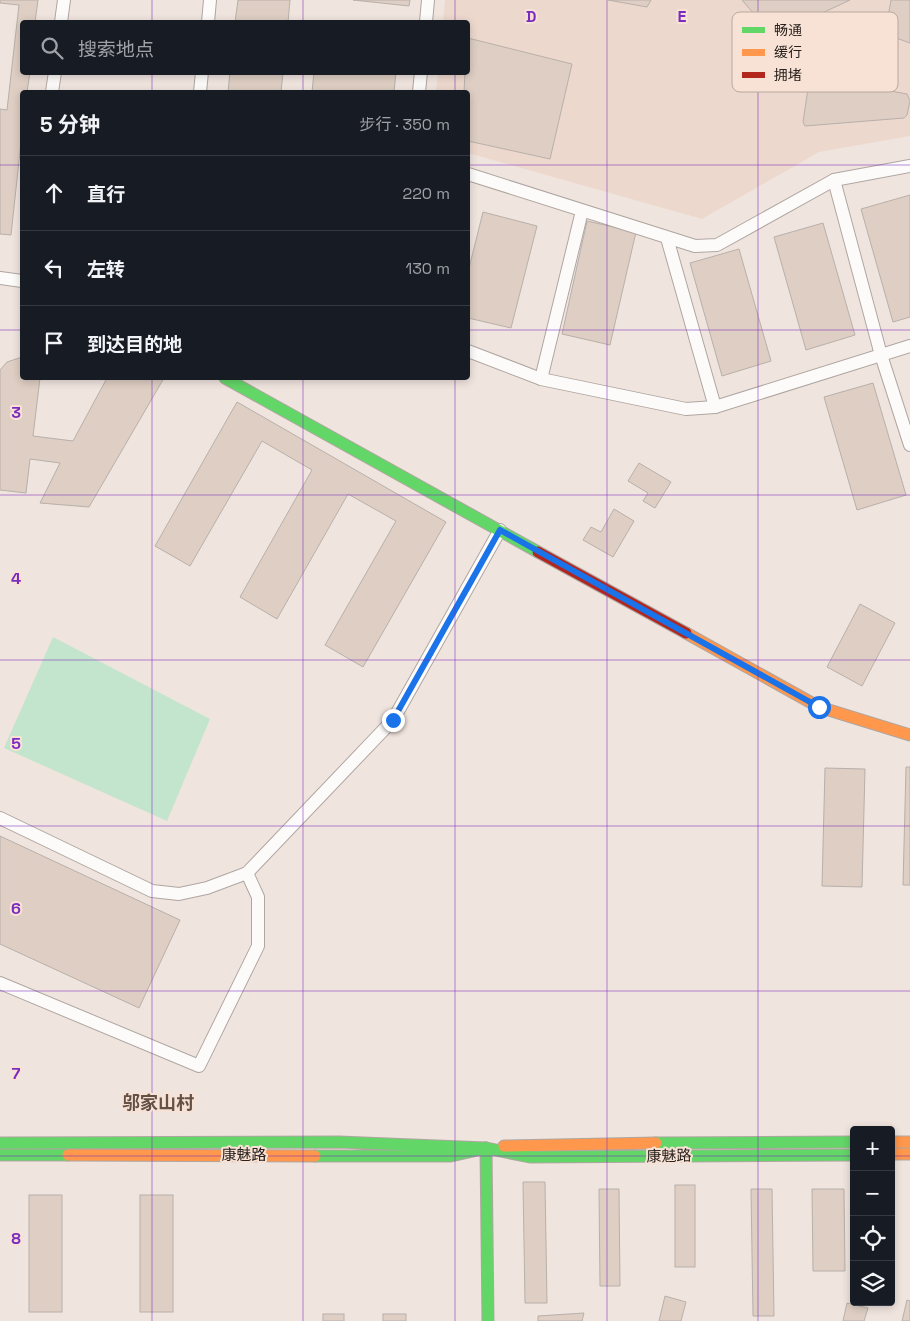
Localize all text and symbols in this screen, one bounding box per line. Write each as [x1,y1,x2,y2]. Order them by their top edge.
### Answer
text: D [526,6,536,27]
text: E [678,6,687,27]
legend [732,12,898,92]
search box [20,20,470,75]
text: 畅通 [774,21,802,39]
icon: search [38,34,66,62]
text: 搜索地点 [78,37,154,62]
text: 缓行 [774,43,802,61]
text: 拥堵 [774,66,802,84]
text: 5 分钟 [40,111,100,138]
text: 步行 · 350 m [359,114,450,135]
icon: ahead [40,179,68,207]
text: 直行 [87,182,125,207]
text: 220 m [403,183,450,204]
icon: left [40,254,68,282]
text: 左转 [87,257,125,282]
text: 130 m [406,258,450,279]
icon: arrive [40,329,68,357]
text: 到达目的地 [87,332,182,357]
text: 3 [11,402,21,423]
text: 4 [11,568,21,589]
route start [808,696,831,719]
route end [382,709,405,732]
text: 5 [11,733,21,754]
text: 6 [11,898,21,919]
text: 7 [12,1063,21,1084]
district label: 邬家山村 [122,1091,194,1114]
map controls [850,1126,895,1306]
button: + [850,1126,895,1171]
street label: 康魅路 [221,1145,267,1164]
street label: 康魅路 [646,1146,692,1165]
button: − [850,1171,895,1216]
button: locate [850,1216,895,1261]
text: 8 [11,1228,21,1249]
button: layers [850,1261,895,1306]

